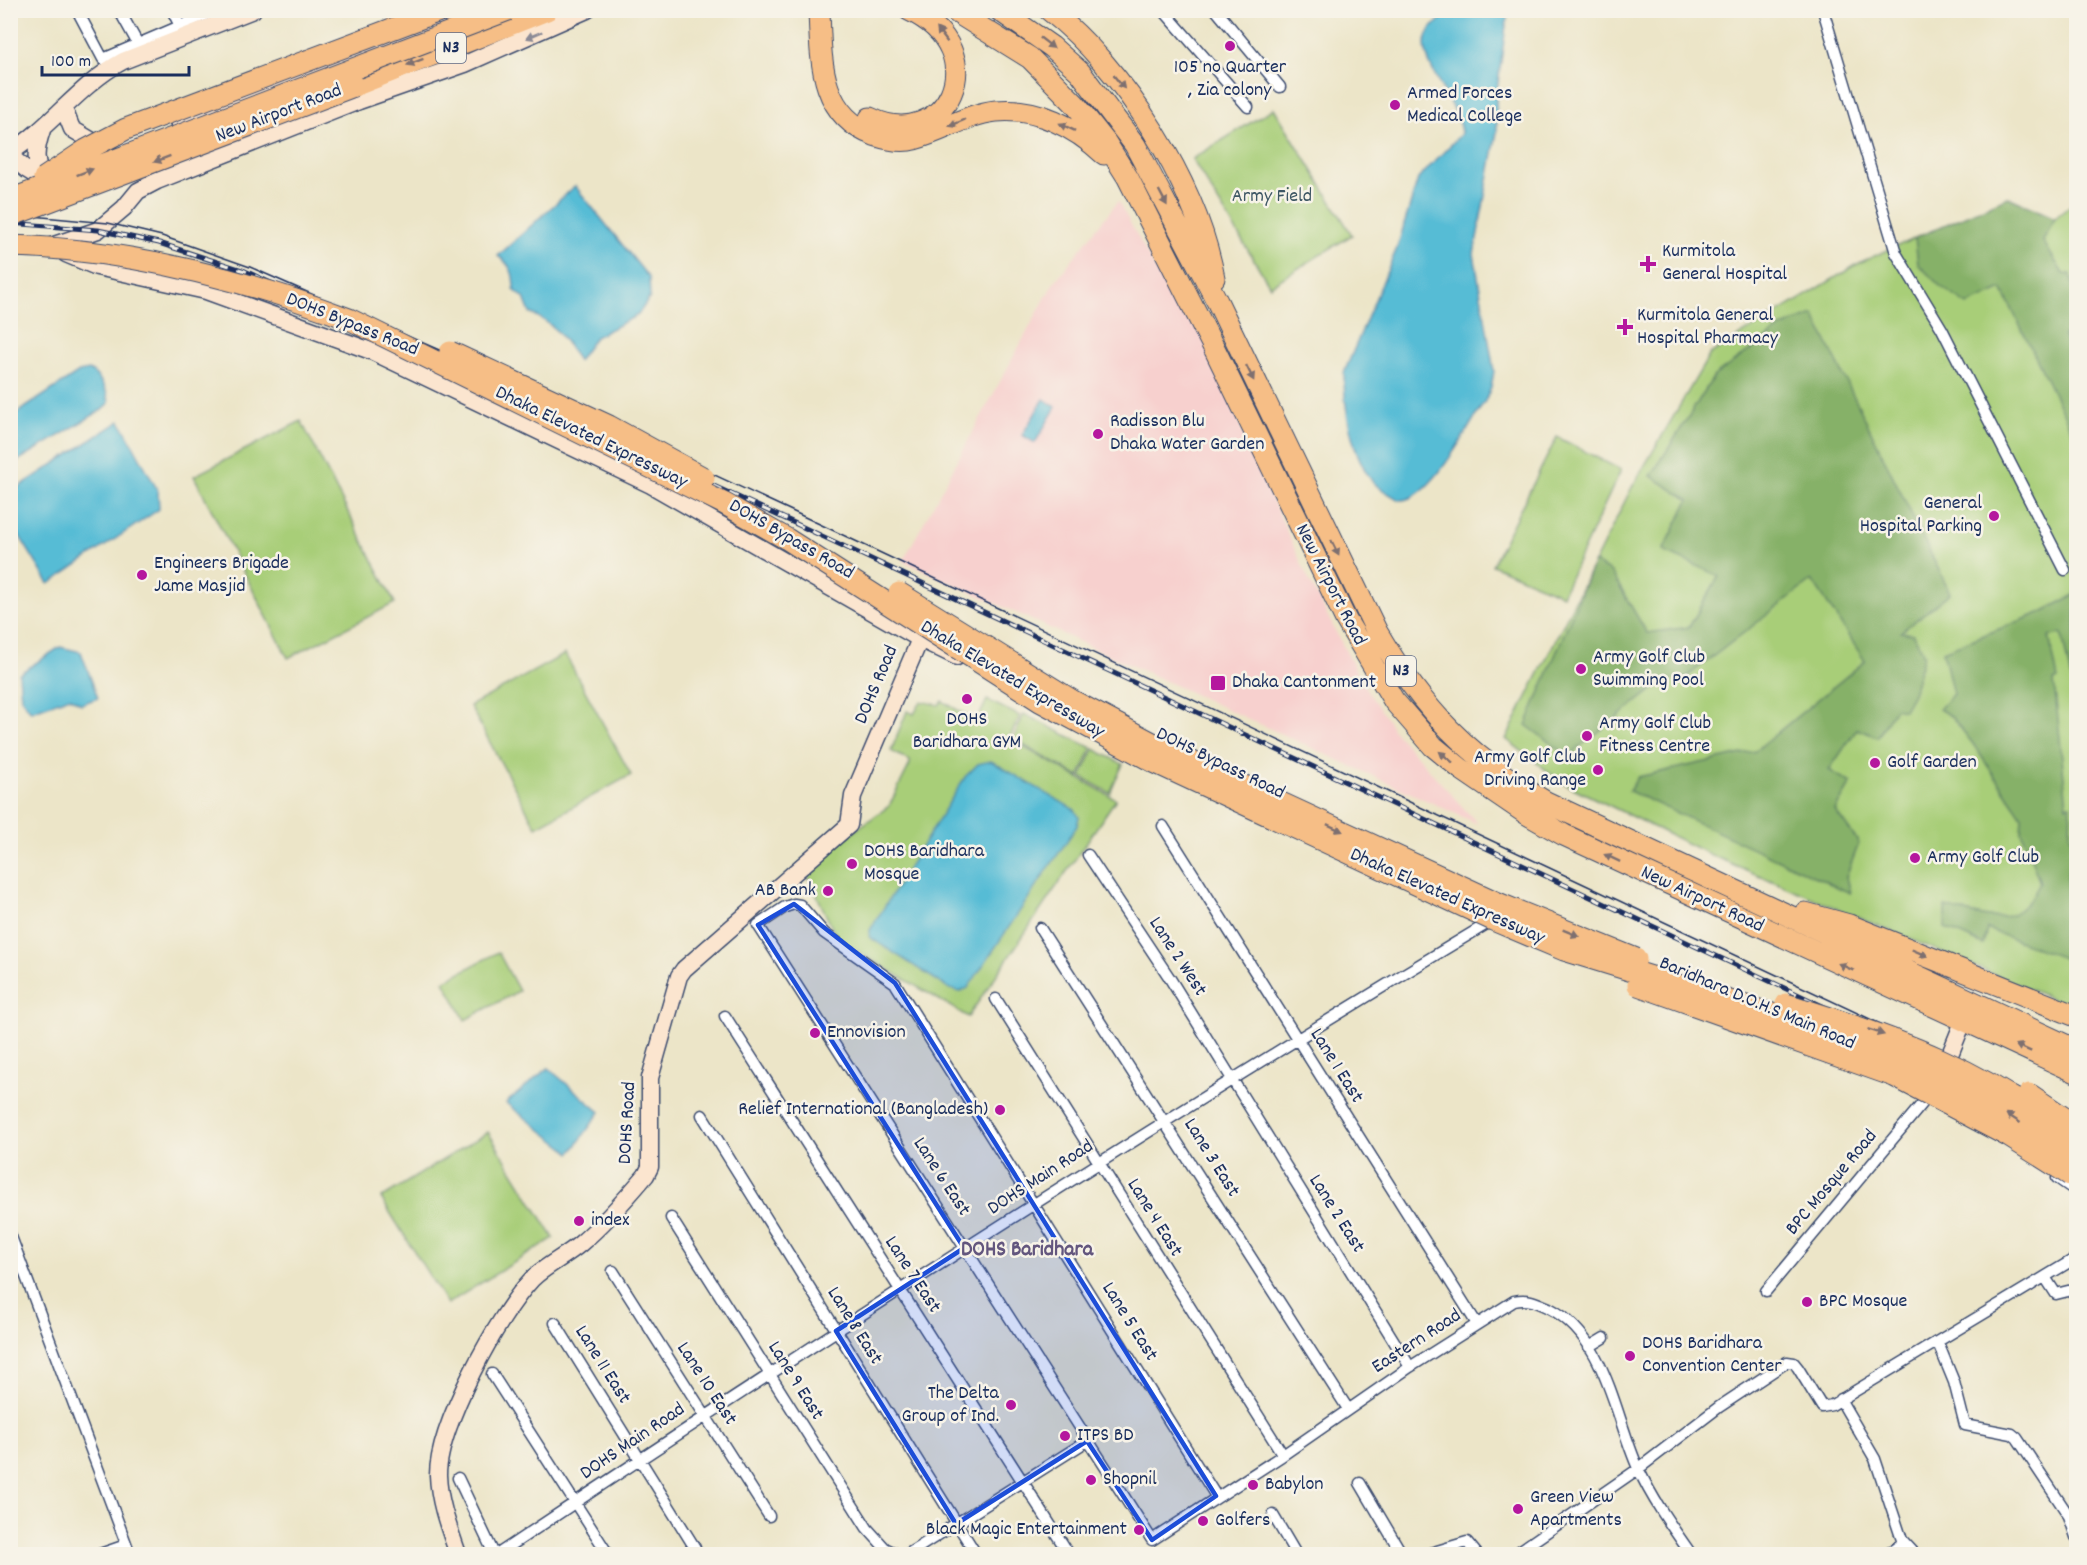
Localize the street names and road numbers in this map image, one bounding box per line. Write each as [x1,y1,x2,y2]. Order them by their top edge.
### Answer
road number: N3 [436,33,466,63]
street label: New Airport Road [212,77,346,151]
street label: DOHS Bypass Road [282,286,422,364]
street label: Dhaka Elevated Expressway [490,379,693,497]
street label: DOHS Bypass Road [723,493,859,587]
street label: New Airport Road [1287,519,1373,651]
street label: Dhaka Elevated Expressway [914,614,1110,747]
street label: DOHS Road [848,641,906,729]
road number: N3 [1386,656,1416,686]
street label: DOHS Bypass Road [1151,721,1289,807]
street label: Dhaka Elevated Expressway [1345,841,1550,953]
street label: New Airport Road [1636,859,1768,941]
street label: Lane 2 West [1141,912,1213,1002]
street label: Baridhara D.O.H.S Main Road [1655,950,1859,1058]
street label: Lane 1 East [1302,1023,1370,1109]
street label: DOHS Road [612,1081,644,1165]
street label: Lane 3 East [1176,1113,1246,1203]
street label: BPC Mosque Road [1779,1124,1885,1242]
street label: Lane 6 East [905,1132,977,1222]
street label: DOHS Main Road [982,1133,1100,1223]
street label: Lane 2 East [1301,1169,1371,1259]
street label: Lane 4 East [1119,1174,1189,1262]
street label: Lane 7 East [877,1231,947,1319]
street label: Lane 5 East [1094,1277,1164,1367]
street label: Lane 8 East [819,1282,889,1370]
street label: Eastern Road [1367,1303,1467,1381]
street label: Lane 11 East [567,1320,637,1410]
street label: Lane 9 East [760,1336,830,1426]
street label: Lane 10 East [669,1337,743,1431]
street label: DOHS Main Road [575,1396,691,1488]

